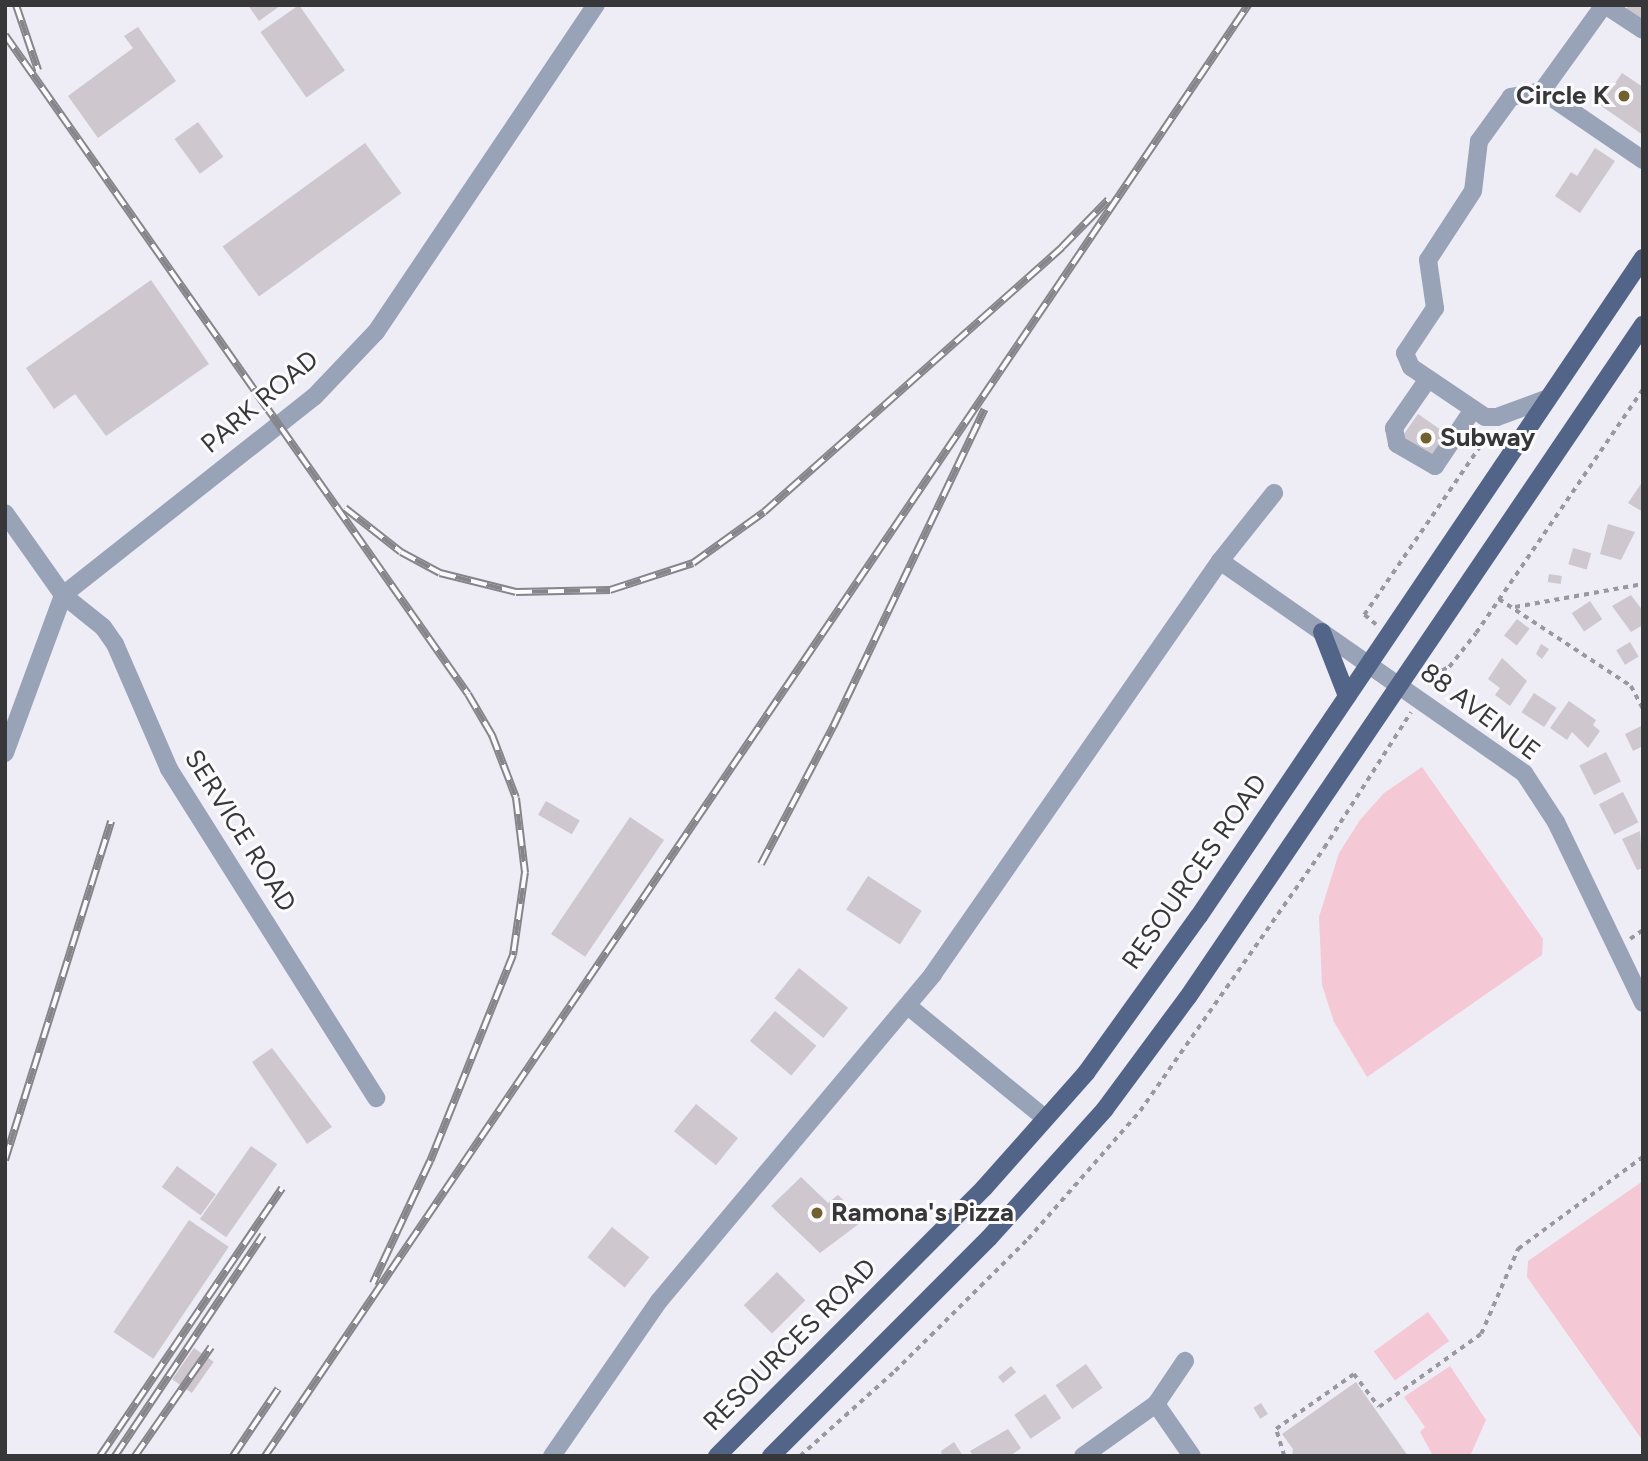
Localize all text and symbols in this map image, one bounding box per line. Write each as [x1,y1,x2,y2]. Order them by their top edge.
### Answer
place label: Circle K [1516,80,1610,112]
marker: Circle K [1616,88,1632,104]
street label: PARK ROAD [195,344,325,460]
place label: Subway [1440,422,1535,454]
marker: Subway [1418,430,1434,446]
street label: 88 AVENUE [1414,657,1546,767]
street label: SERVICE ROAD [178,744,302,918]
street label: RESOURCES ROAD [1116,768,1274,976]
place label: Ramona's Pizza [831,1197,1014,1229]
marker: Ramona's Pizza [809,1205,825,1221]
street label: RESOURCES ROAD [697,1252,883,1438]

